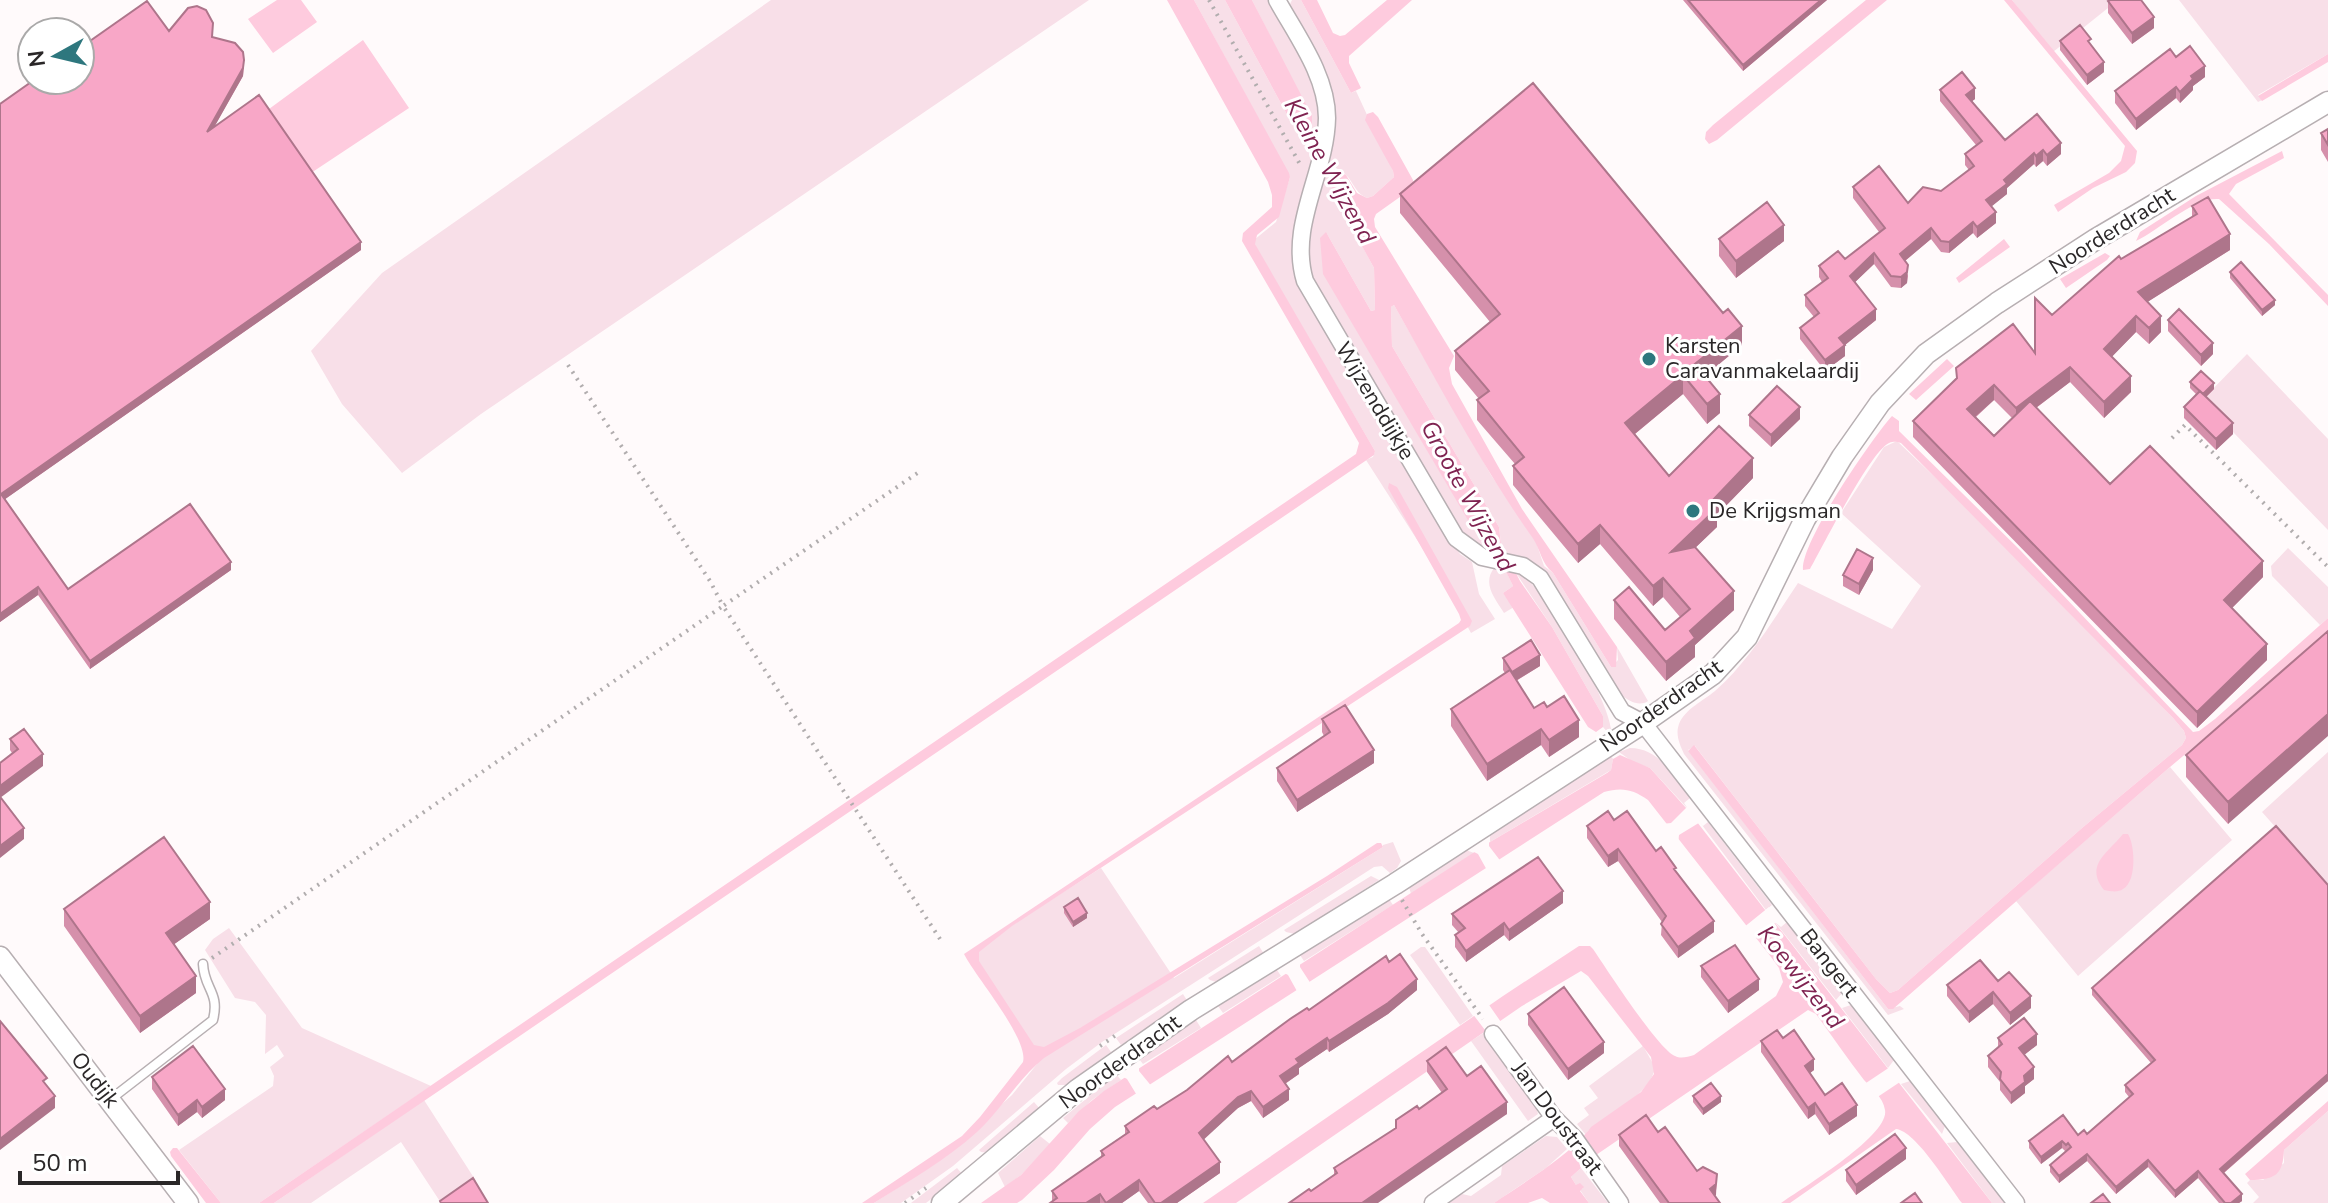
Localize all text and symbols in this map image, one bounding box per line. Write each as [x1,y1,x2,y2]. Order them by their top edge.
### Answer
north arrow [16,16,96,96]
text: N [21,48,53,69]
water label: Kleine Wijzend [1277,92,1383,250]
street label: Noorderdracht [2043,180,2181,282]
place label: Karsten Caravanmakelaardij [1665,331,1859,386]
street label: Wijzenddijkje [1328,336,1422,466]
marker: Karsten Caravanmakelaardij [1640,350,1658,368]
water label: Groote Wijzend [1413,415,1523,577]
place label: De Krijgsman [1709,496,1841,526]
marker: De Krijgsman [1684,502,1702,520]
street label: Noorderdracht [1594,652,1729,759]
water label: Koewijzend [1750,919,1852,1035]
street label: Bangert [1793,922,1866,1004]
street label: Noorderdracht [1053,1008,1187,1116]
street label: Oudijk [64,1046,127,1115]
street label: Jan Doustraat [1504,1054,1610,1181]
scale bar [20,1135,178,1185]
text: 50 m [32,1147,88,1179]

